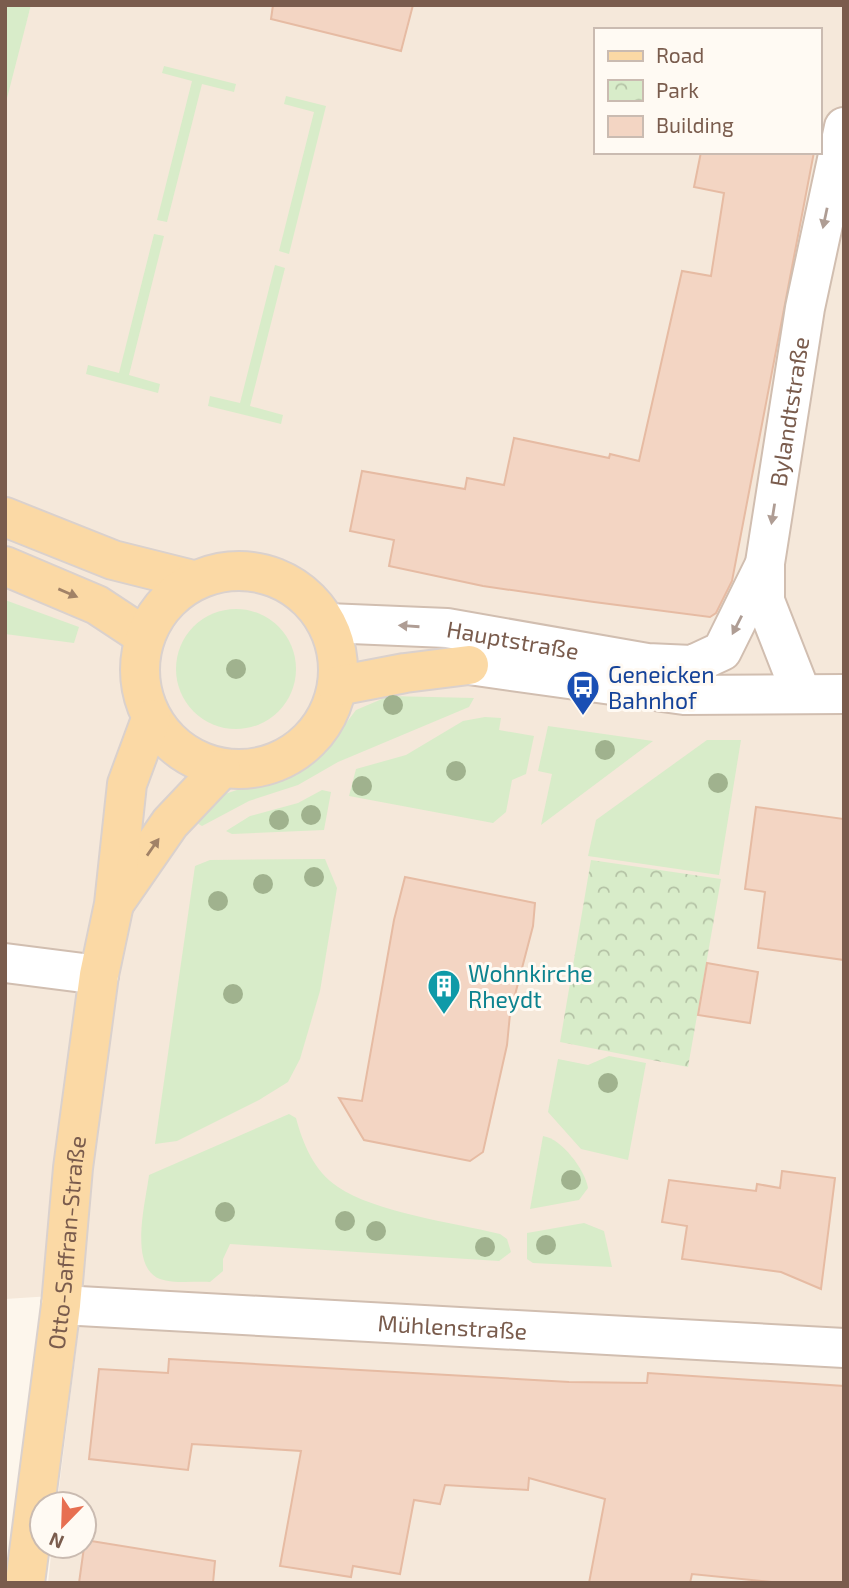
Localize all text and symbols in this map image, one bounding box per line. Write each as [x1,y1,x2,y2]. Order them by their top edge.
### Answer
legend [594,28,821,154]
text: Road [656,42,704,67]
text: Park [656,77,699,102]
text: Building [656,112,734,137]
one-way arrow [819,207,830,229]
street label: Bylandtstraße [763,335,814,489]
one-way arrow [767,503,778,525]
one-way arrow [58,587,78,599]
street label: Hauptstraße [445,614,581,665]
one-way arrow [731,615,742,635]
one-way arrow [398,620,420,631]
place label: Geneicken Bahnhof [608,660,715,714]
bus stop icon: Geneicken Bahnhof [564,668,602,717]
one-way arrow [146,838,160,856]
place label: Wohnkirche Rheydt [468,959,592,1013]
building icon: Wohnkirche Rheydt [425,967,463,1016]
street label: Otto-Saffran-Straße [41,1134,91,1351]
street label: Mühlenstraße [377,1308,528,1345]
north arrow [28,1490,98,1560]
text: N [45,1528,67,1554]

